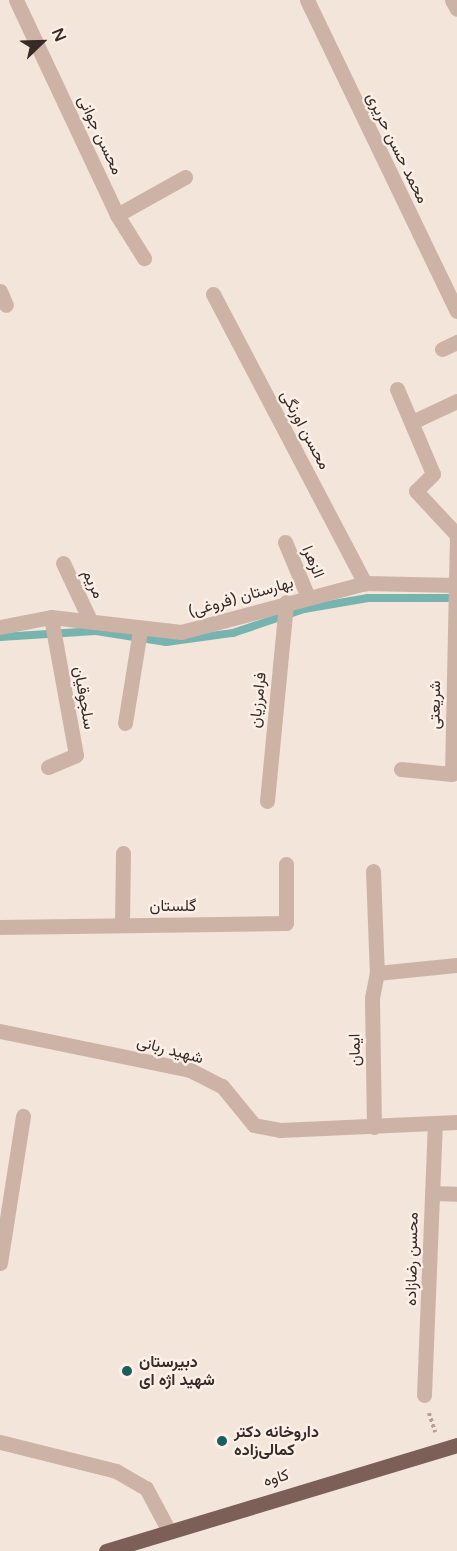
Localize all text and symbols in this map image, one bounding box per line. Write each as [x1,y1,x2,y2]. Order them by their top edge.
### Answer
north arrow [12,12,72,72]
text: N [47,25,70,45]
street label: محمد حسن حریری [362,89,432,207]
street label: محسن جوانی [73,92,127,178]
street label: محسن اورنگی [276,387,334,473]
street label: الزهرا [298,543,328,581]
street label: مریم [78,566,108,602]
street label: بهارستان (فروغی) [186,573,296,621]
street label: سلجوقیان [69,665,99,731]
street label: فرامرزیان [246,671,270,729]
street label: شریعتی [425,680,445,730]
street label: گلستان [150,896,196,916]
street label: شهید ربانی [135,1032,205,1068]
street label: ایمان [345,1033,365,1067]
street label: محسن رضازاده [402,1212,422,1306]
place label: دبیرستان شهید اژه ای [139,1352,215,1390]
marker: دبیرستان شهید اژه ای [120,1364,134,1378]
place label: داروخانه دکتر کمالی‌زاده [234,1422,319,1460]
marker: داروخانه دکتر کمالی‌زاده [215,1434,229,1448]
street label: کاوه [261,1465,291,1491]

